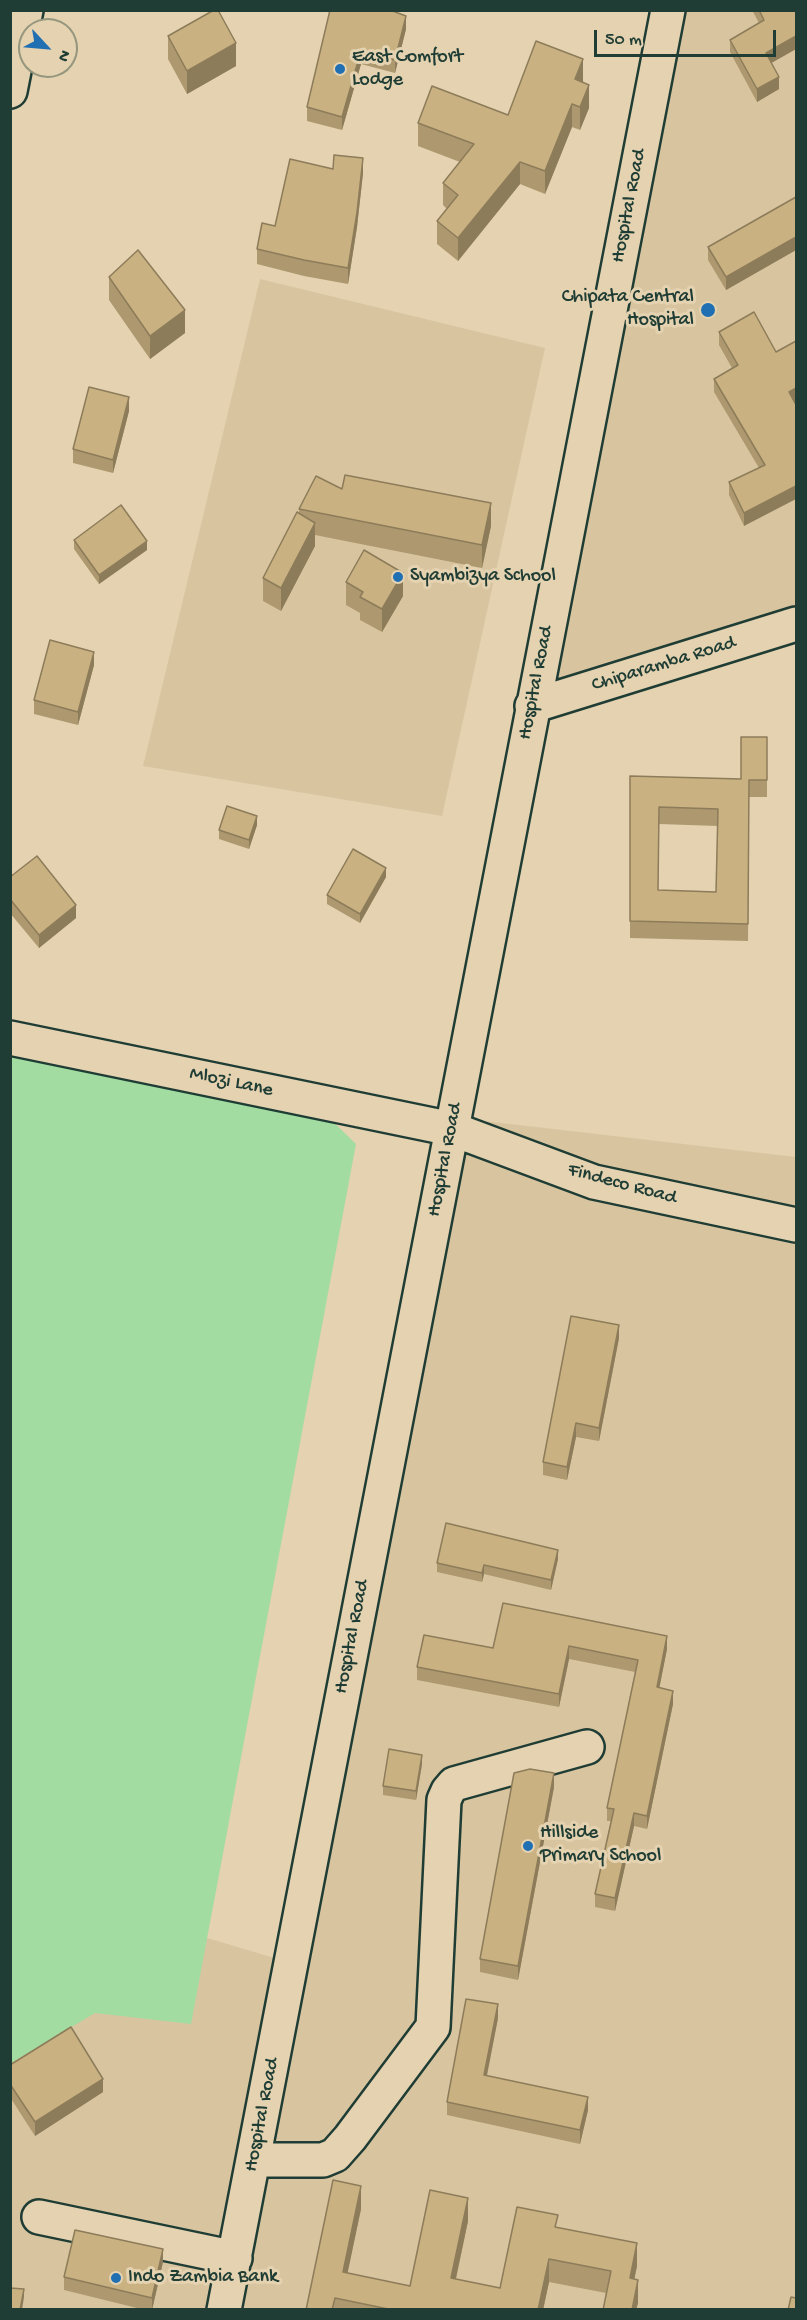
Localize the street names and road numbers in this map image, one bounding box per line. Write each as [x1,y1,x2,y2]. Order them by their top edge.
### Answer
street label: Hospital Road [607,147,653,265]
street label: Hospital Road [514,624,560,742]
street label: Chiparamba Road [589,632,739,698]
street label: Mlozi Lane [187,1062,275,1104]
street label: Hospital Road [423,1101,469,1219]
street label: Findeco Road [565,1159,679,1211]
street label: Hospital Road [330,1578,376,1696]
street label: Hospital Road [240,2056,286,2174]

